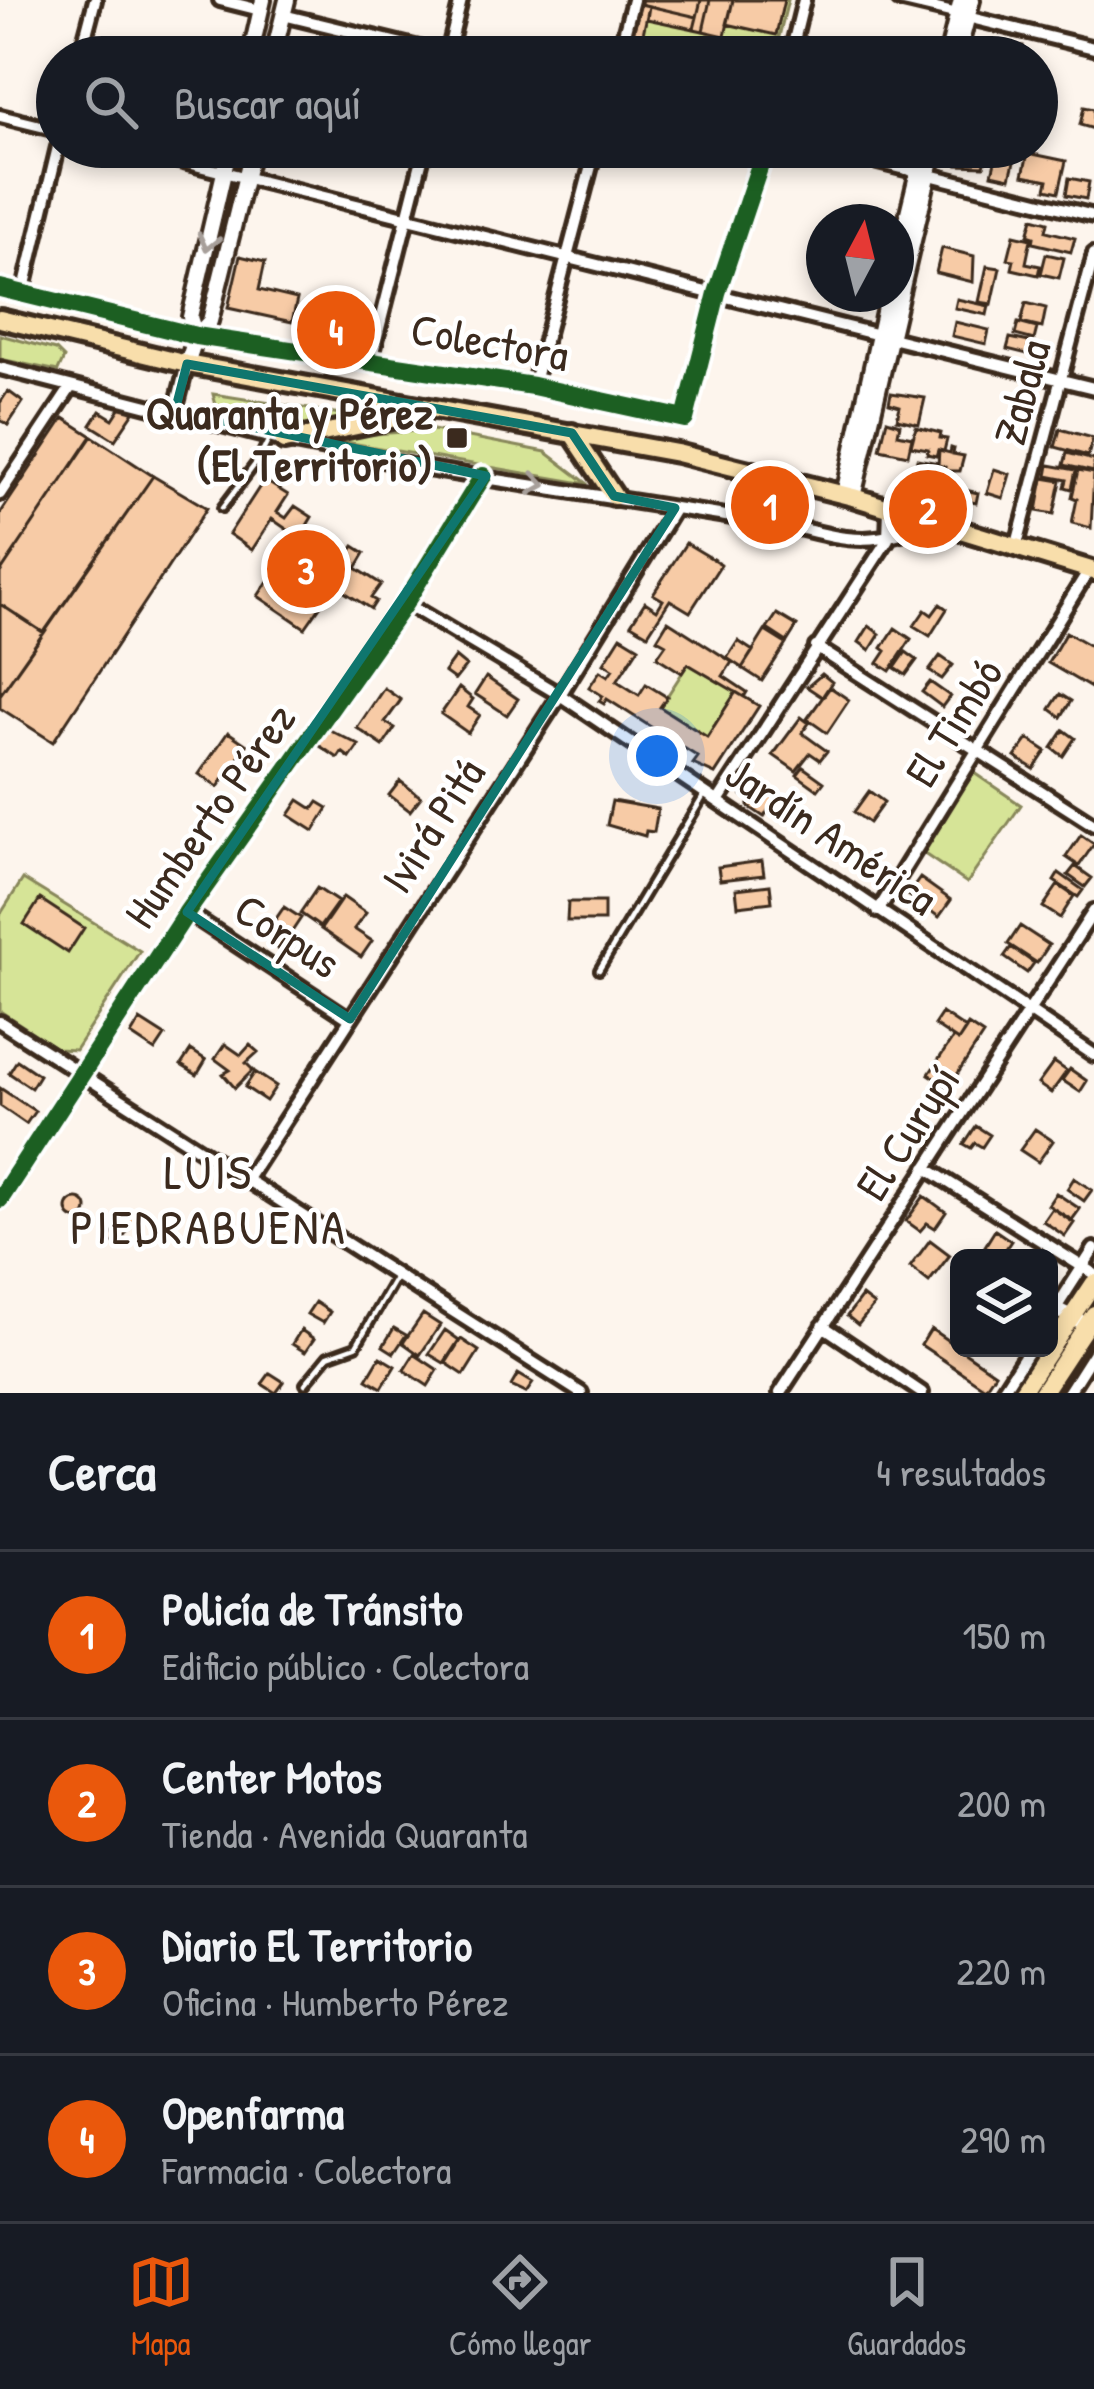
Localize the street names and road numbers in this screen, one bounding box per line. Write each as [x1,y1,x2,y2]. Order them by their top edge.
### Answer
street label: Colectora [407,297,573,385]
street label: Zabala [978,333,1064,451]
street label: El Timbó [890,646,1016,798]
street label: Humberto Pérez [109,690,309,940]
street label: Jardín América [714,742,950,928]
street label: Ivirá Pitá [366,746,498,904]
street label: Corpus [223,878,353,992]
street label: El Curupí [841,1053,973,1211]

